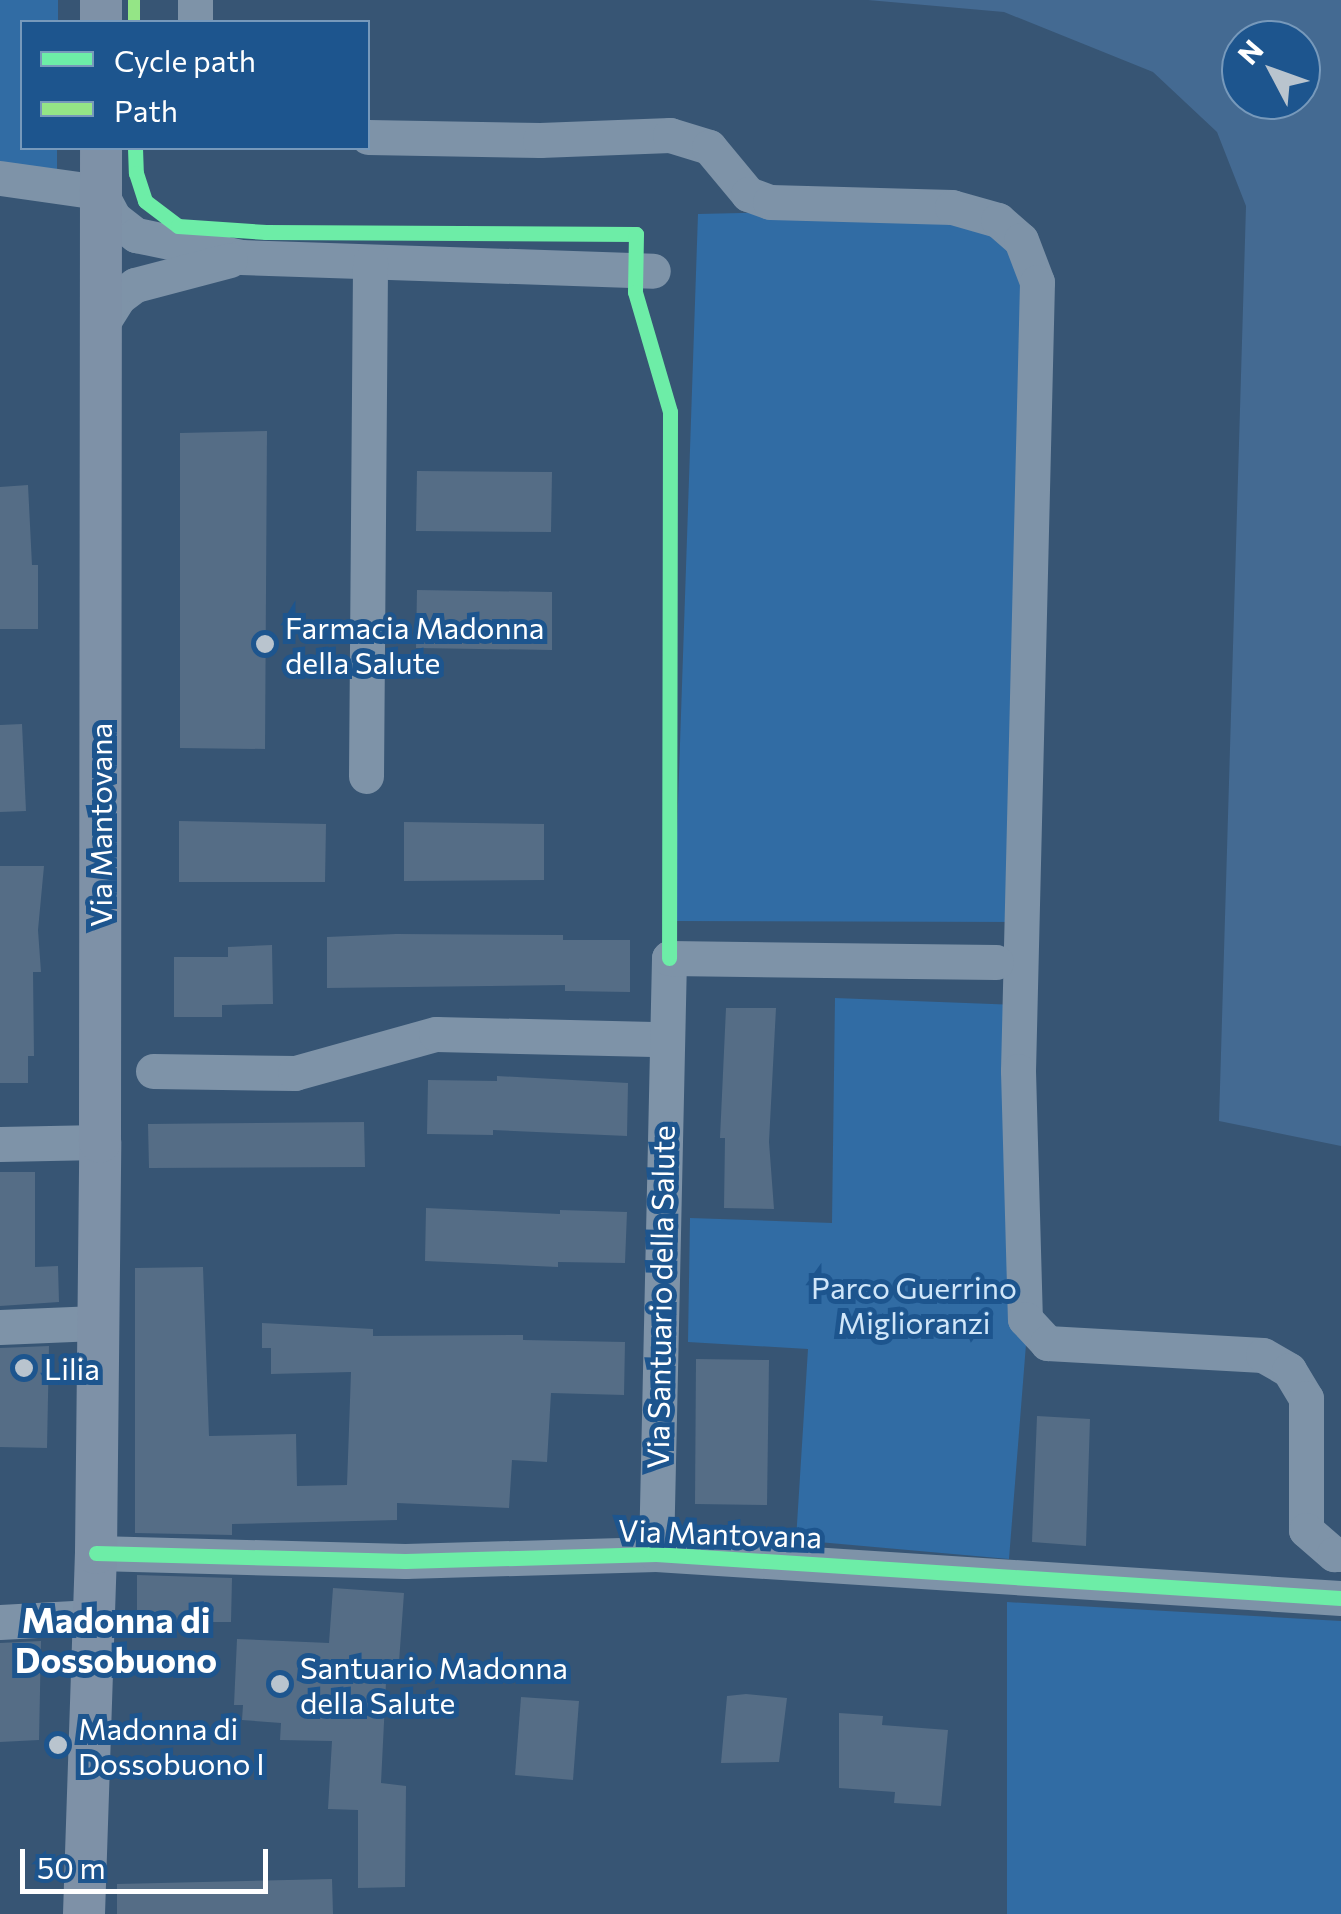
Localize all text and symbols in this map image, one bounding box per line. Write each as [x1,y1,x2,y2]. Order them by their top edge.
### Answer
legend [20,20,370,150]
north arrow [1221,20,1321,120]
text: N [1230,33,1270,71]
text: Cycle path [114,41,256,78]
text: Path [114,91,178,128]
place label: Farmacia Madonna della Salute [285,609,545,680]
marker: Farmacia Madonna della Salute [254,633,276,655]
street label: Via Mantovana [82,723,118,927]
street label: Via Santuario della Salute [639,1125,681,1469]
park label: Parco Guerrino Miglioranzi [811,1269,1017,1340]
place label: Lilia [44,1350,100,1386]
marker: Lilia [13,1357,35,1379]
street label: Via Mantovana [617,1511,823,1555]
district label: Madonna di Dossobuono [15,1598,217,1680]
place label: Santuario Madonna della Salute [300,1649,568,1720]
marker: Santuario Madonna della Salute [269,1673,291,1695]
place label: Madonna di Dossobuono I [78,1710,265,1780]
marker: Madonna di Dossobuono I [47,1734,69,1756]
scale bar [25,1829,272,1891]
text: 50 m [37,1848,106,1885]

